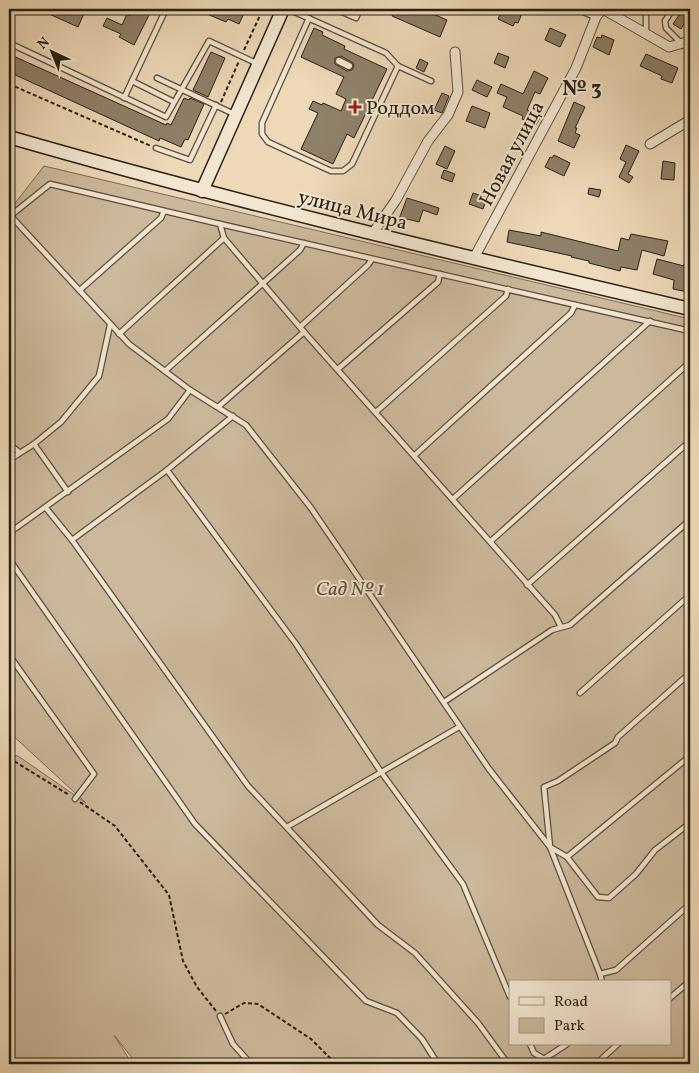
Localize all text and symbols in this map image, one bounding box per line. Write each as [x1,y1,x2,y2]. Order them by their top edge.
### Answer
north arrow [28,28,78,78]
text: N [34,33,54,54]
district label: № 3 [562,75,602,104]
place label: Роддом [366,95,435,123]
street label: Новая улица [473,96,552,211]
marker: Роддом [348,100,362,114]
street label: улица Мира [295,184,410,238]
park label: Сад № 1 [316,576,384,604]
legend [509,980,672,1046]
text: Road [554,992,588,1013]
text: Park [554,1016,585,1037]

